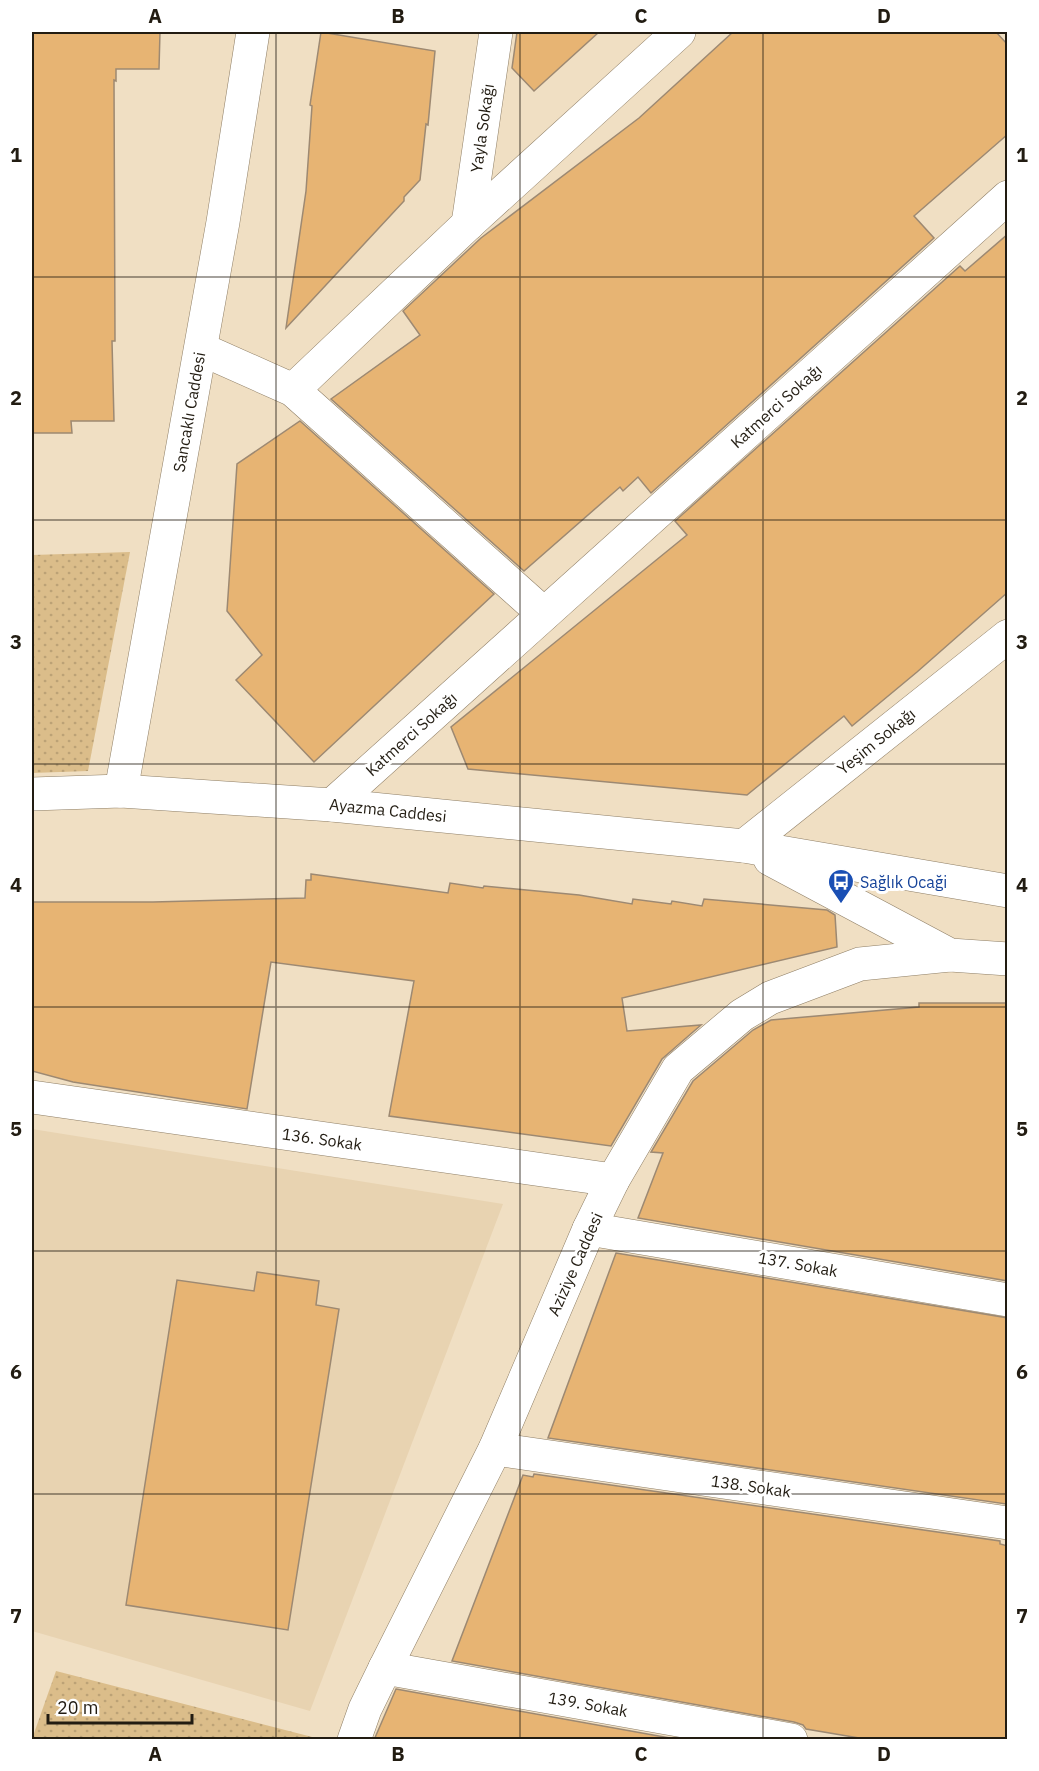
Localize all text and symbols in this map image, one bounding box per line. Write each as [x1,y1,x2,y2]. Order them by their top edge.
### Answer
text: A [148,2,162,29]
text: B [391,2,405,29]
text: C [634,2,648,29]
text: D [877,2,891,29]
street label: Yayla Sokağı [466,82,498,174]
text: 1 [10,141,22,168]
text: 1 [1016,141,1028,168]
street label: Sancaklı Caddesi [169,350,209,474]
street label: Katmerci Sokağı [726,360,826,452]
text: 2 [10,384,22,411]
text: 2 [1016,384,1028,411]
text: 3 [10,628,22,655]
text: 3 [1016,628,1028,655]
street label: Katmerci Sokağı [361,688,461,780]
street label: Yeşim Sokağı [833,703,919,779]
street label: Ayazma Caddesi [328,794,448,826]
bus stop icon: Sağlık Ocaği [826,867,856,905]
text: 4 [10,871,22,898]
text: 4 [1016,871,1028,898]
place label: Sağlık Ocaği [860,872,947,892]
text: 5 [10,1115,22,1142]
text: 5 [1016,1115,1028,1142]
street label: 136. Sokak [281,1123,364,1155]
street label: Aziziye Caddesi [543,1209,607,1319]
street label: 137. Sokak [757,1247,840,1281]
text: 6 [10,1358,22,1385]
text: 6 [1016,1358,1028,1385]
street label: 138. Sokak [710,1470,793,1502]
text: 7 [10,1602,22,1629]
text: 7 [1016,1602,1028,1629]
scale bar [48,1687,192,1725]
street label: 139. Sokak [547,1687,630,1721]
text: 20 m [57,1696,99,1719]
text: A [148,1740,162,1767]
text: B [391,1740,405,1767]
text: C [634,1740,648,1767]
text: D [877,1740,891,1767]

